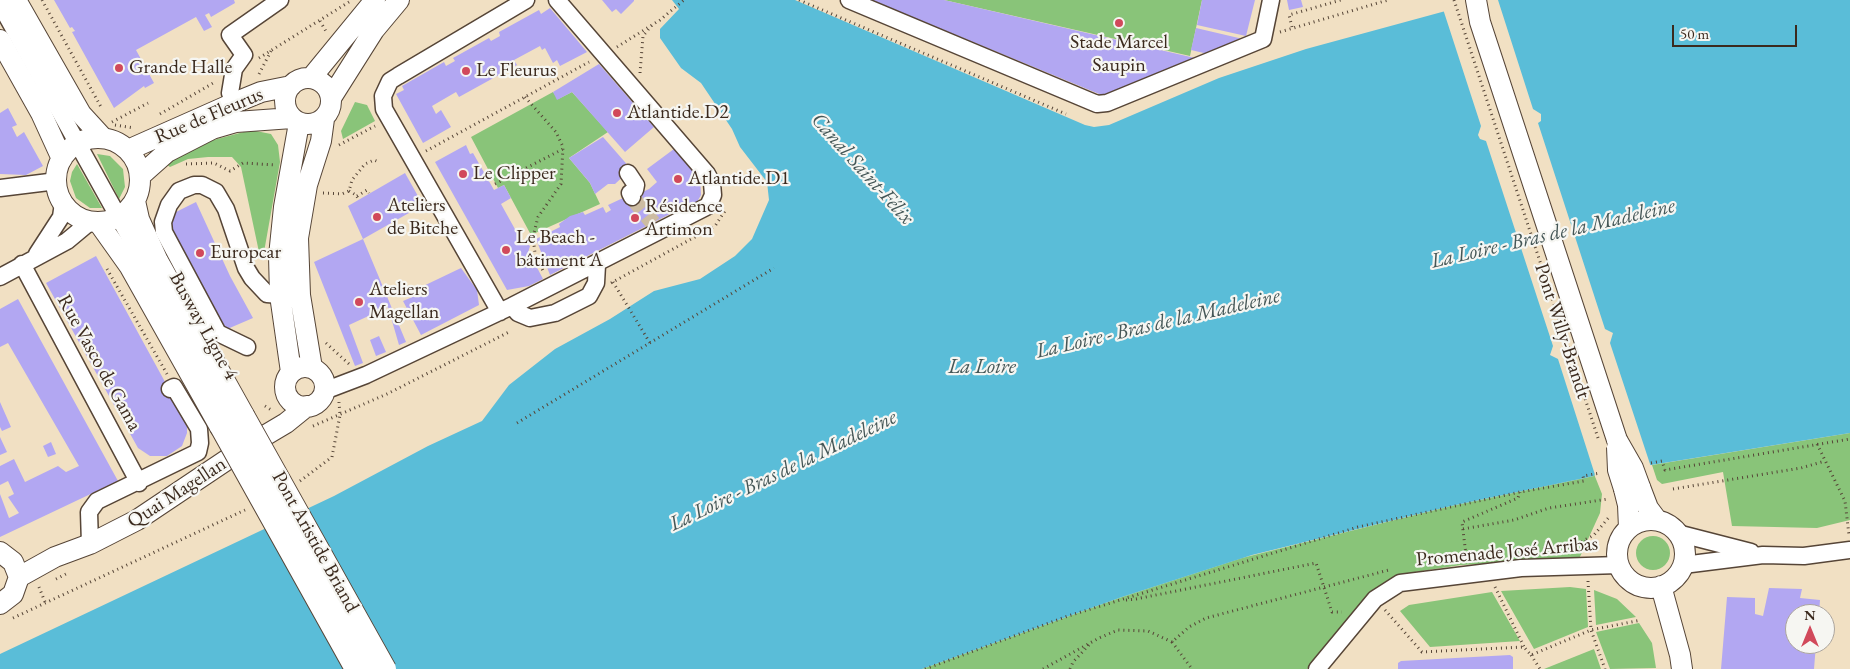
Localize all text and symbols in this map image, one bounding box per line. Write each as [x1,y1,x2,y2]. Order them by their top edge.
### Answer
scale bar [1675,15,1800,47]
marker: Stade Marcel Saupin [1113,17,1125,29]
text: 50 m [1680,24,1709,43]
place label: Stade Marcel Saupin [1070,31,1168,78]
place label: Grande Halle [129,56,232,80]
place label: Le Fleurus [476,59,557,83]
marker: Grande Halle [113,62,125,74]
marker: Le Fleurus [460,65,472,77]
street label: Rue de Fleurus [151,82,267,150]
place label: Atlantide.D2 [627,101,729,125]
marker: Atlantide.D2 [611,107,623,119]
water label: Canal Saint-Félix [805,108,919,230]
place label: Le Clipper [473,162,556,186]
place label: Atlantide.D1 [688,167,790,191]
marker: Le Clipper [457,168,469,180]
marker: Atlantide.D1 [672,173,684,185]
place label: Ateliers de Bitche [387,194,458,241]
water label: La Loire - Bras de la Madeleine [1428,194,1678,274]
place label: Résidence Artimon [645,195,722,242]
marker: Ateliers de Bitche [371,211,383,223]
marker: Résidence Artimon [629,212,641,224]
place label: Le Beach - bâtiment A [516,226,603,273]
place label: Europcar [210,241,281,265]
marker: Le Beach - bâtiment A [500,244,512,256]
marker: Europcar [194,247,206,259]
street label: Pont Willy-Brandt [1529,260,1595,402]
street label: Busway Ligne 4 [163,268,243,384]
place label: Ateliers Magellan [369,278,439,325]
water label: La Loire - Bras de la Madeleine [1033,284,1283,364]
street label: Rue Vasco de Gama [52,291,146,435]
marker: Ateliers Magellan [353,296,365,308]
water label: La Loire [948,354,1016,380]
water label: La Loire - Bras de la Madeleine [665,405,901,537]
street label: Quai Magellan [123,452,231,534]
street label: Pont Aristide Briand [266,467,364,617]
street label: Promenade José Arribas [1415,532,1599,572]
north arrow [1785,604,1835,654]
text: N [1804,606,1816,624]

